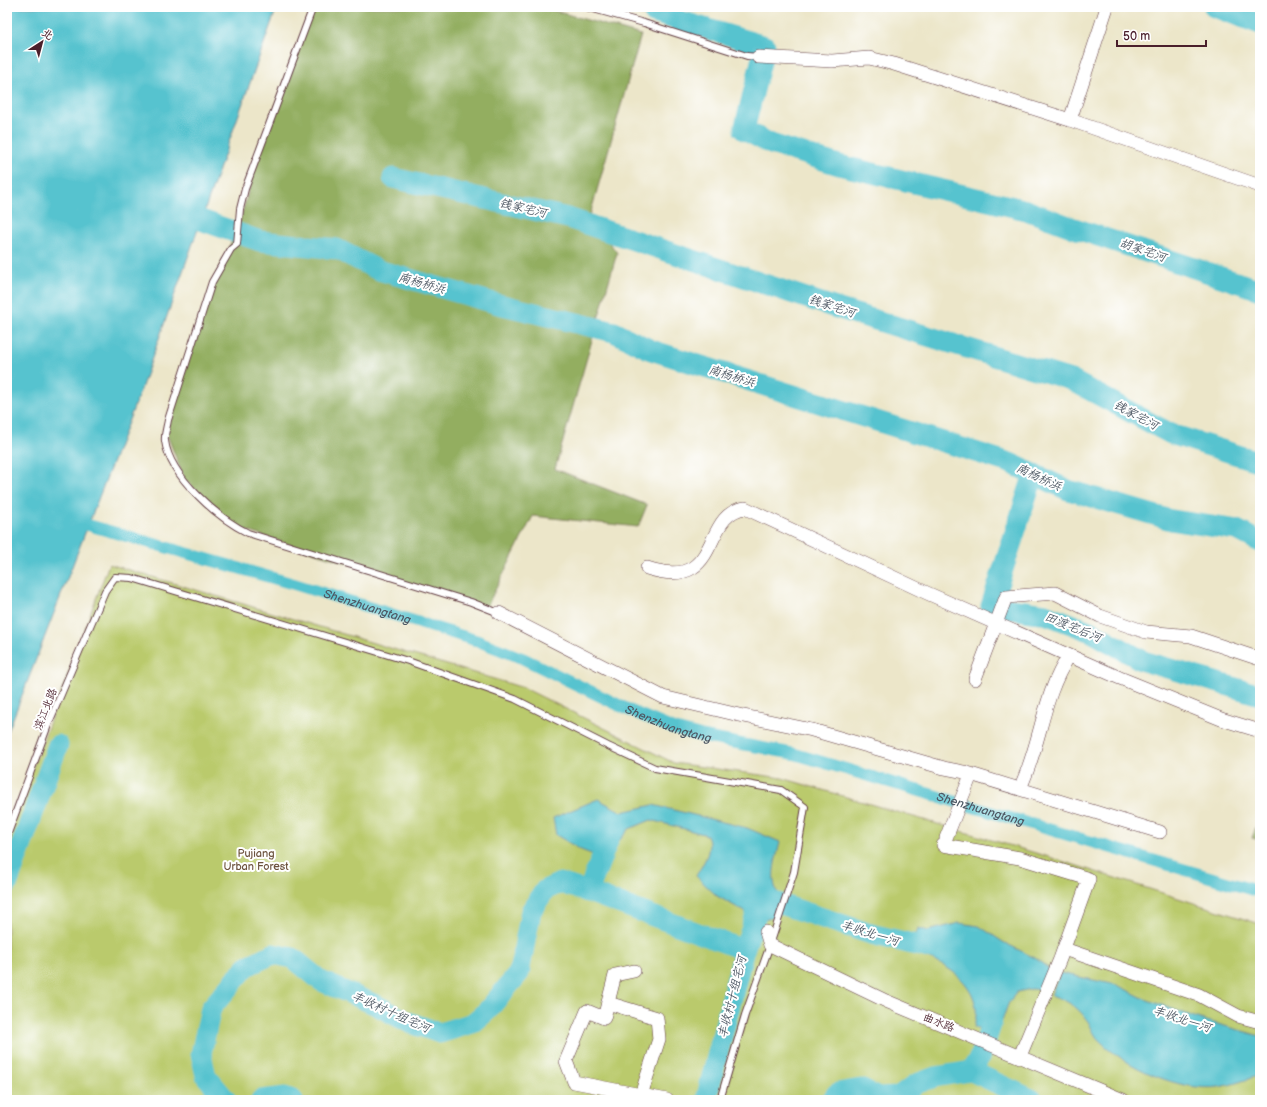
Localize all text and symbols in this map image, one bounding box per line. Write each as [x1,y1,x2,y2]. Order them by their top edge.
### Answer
north arrow [22,22,62,62]
scale bar [1117,22,1206,48]
text: 北 [39,26,56,43]
text: 50 m [1123,29,1150,44]
water label: 钱家宅河 [498,196,550,222]
water label: 胡家宅河 [1118,236,1170,266]
water label: 南杨桥浜 [397,270,448,298]
water label: 钱家宅河 [807,292,859,322]
water label: 南杨桥浜 [707,362,758,391]
water label: 钱家宅河 [1111,398,1162,434]
water label: 南杨桥浜 [1014,461,1065,495]
water label: Shenzhuangtang [321,587,413,628]
water label: 田渡宅后河 [1042,609,1105,646]
street label: 滨江北路 [31,686,60,732]
water label: Shenzhuangtang [622,702,713,746]
water label: Shenzhuangtang [935,789,1026,830]
park label: Pujiang Urban Forest [223,847,289,873]
water label: 丰收北一河 [839,918,903,950]
water label: 丰收村十组宅河 [715,953,750,1040]
water label: 丰收村十组宅河 [349,989,434,1037]
water label: 丰收北一河 [1151,1003,1215,1036]
street label: 曲水路 [921,1010,957,1035]

